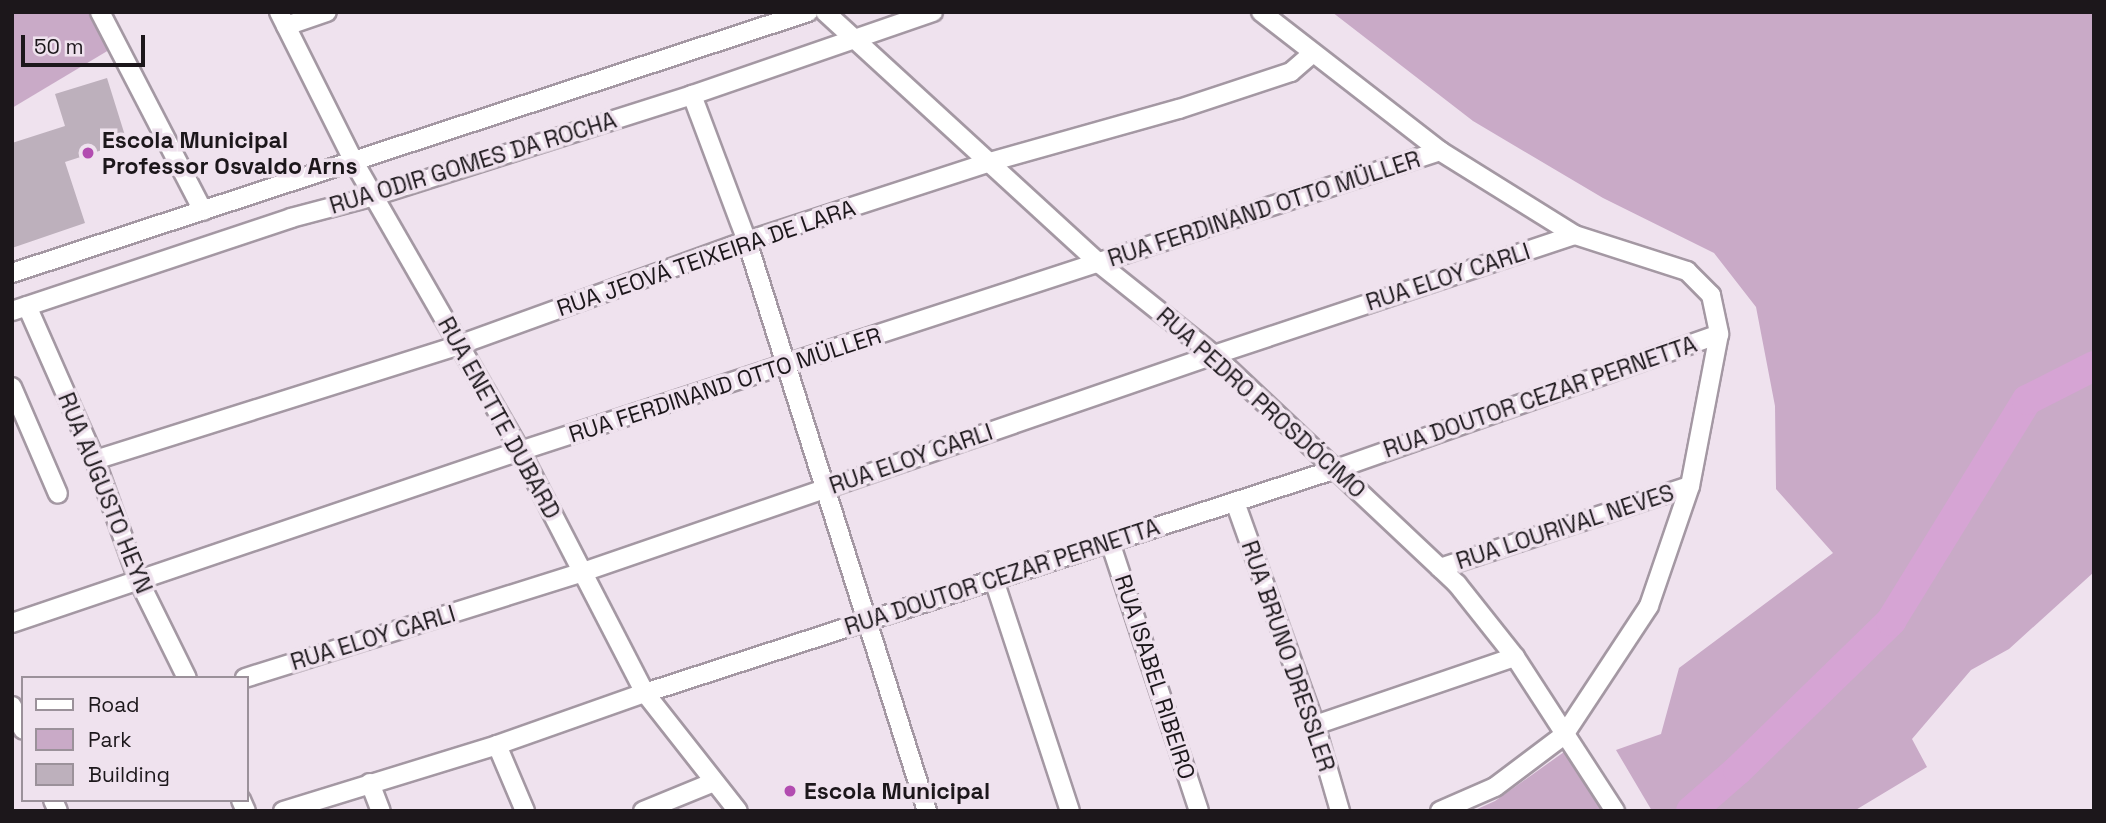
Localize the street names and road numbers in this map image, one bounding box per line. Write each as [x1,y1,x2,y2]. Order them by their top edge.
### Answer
street label: RUA ODIR GOMES DA ROCHA [326,106,620,220]
street label: RUA FERDINAND OTTO MÜLLER [1104,145,1424,273]
street label: RUA JEOVÁ TEIXEIRA DE LARA [552,194,860,322]
street label: RUA ELOY CARLI [1362,237,1534,317]
street label: RUA PEDRO PROSDÓCIMO [1151,302,1371,504]
street label: RUA ENETTE DUBARD [432,312,566,524]
street label: RUA FERDINAND OTTO MÜLLER [565,321,885,449]
street label: RUA DOUTOR CEZAR PERNETTA [1380,330,1700,464]
street label: RUA AUGUSTO HEYN [52,388,158,598]
street label: RUA ELOY CARLI [825,418,997,500]
street label: RUA LOURIVAL NEVES [1452,479,1678,575]
street label: RUA DOUTOR CEZAR PERNETTA [841,513,1163,641]
street label: RUA BRUNO DRESSLER [1235,537,1341,775]
street label: RUA ISABEL RIBEIRO [1109,571,1201,783]
street label: RUA ELOY CARLI [287,600,459,676]

